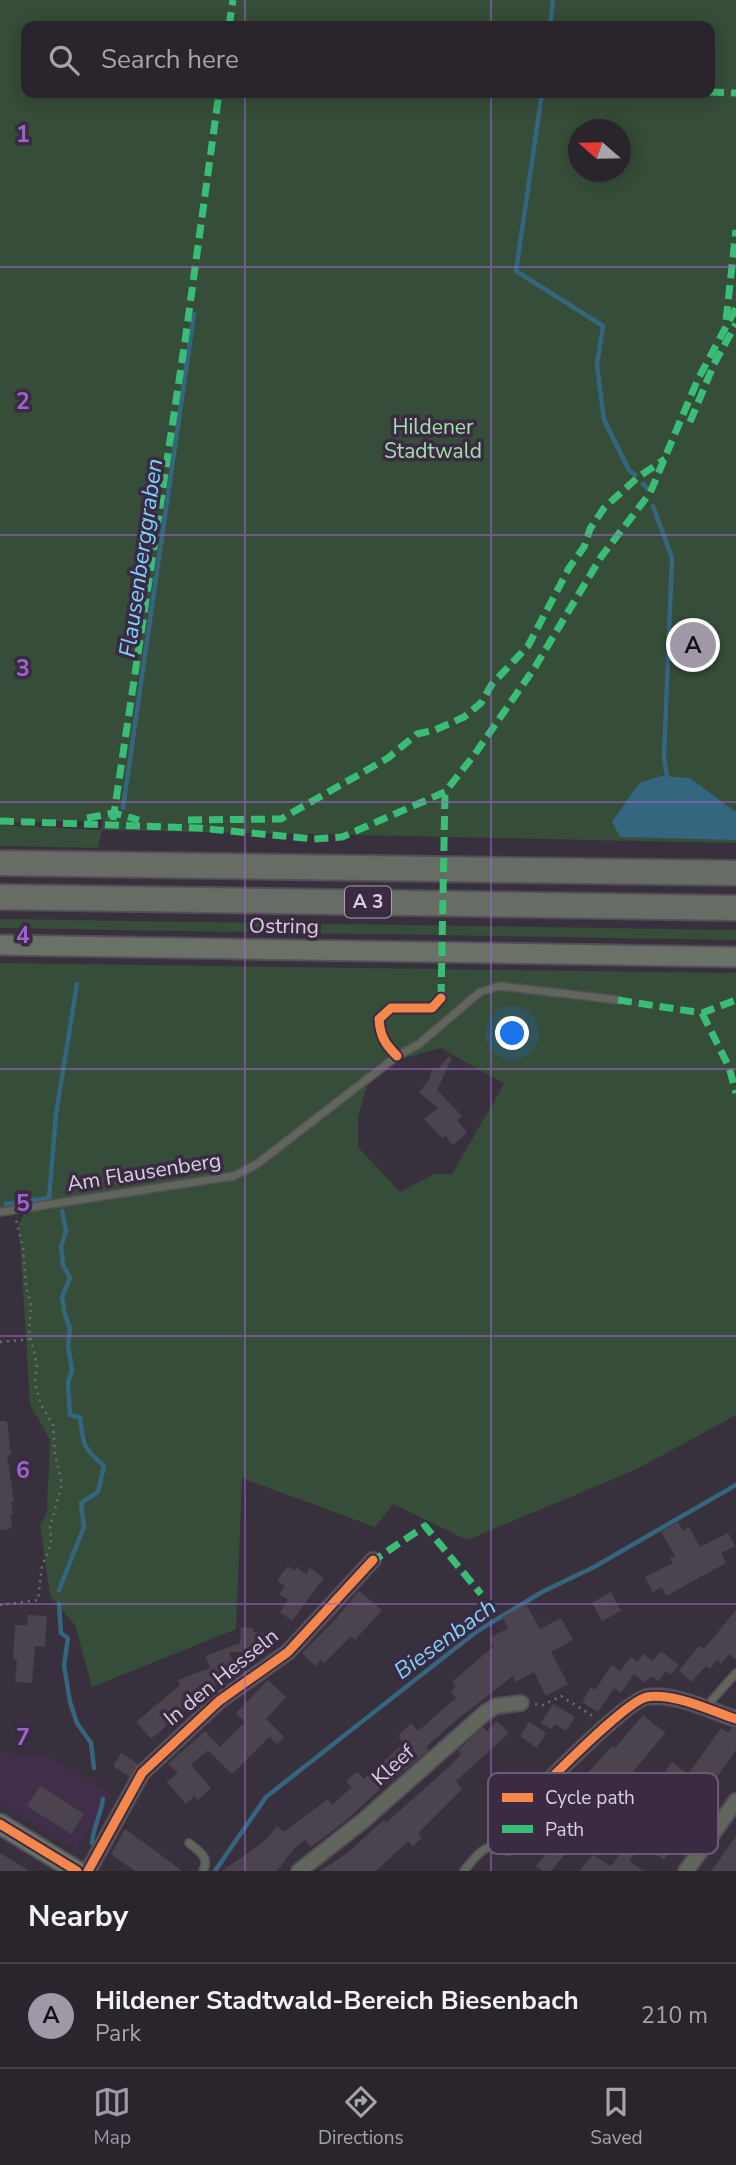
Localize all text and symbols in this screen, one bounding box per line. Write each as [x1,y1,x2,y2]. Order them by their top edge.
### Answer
search box [21,21,715,98]
icon: search [45,41,83,79]
text: Search here [101,42,239,77]
text: 1 [16,119,30,150]
north arrow [568,119,631,182]
text: 2 [16,386,30,417]
park label: Hildener Stadtwald [384,413,482,465]
water label: Flausenberggraben [112,457,170,659]
pin: A [670,619,716,671]
text: 3 [16,653,30,684]
road number: A 3 [345,887,391,918]
street label: Ostring [249,911,319,941]
text: 4 [16,920,30,951]
your location [495,1016,529,1050]
street label: Am Flausenberg [65,1146,223,1198]
text: 5 [16,1188,30,1219]
text: 6 [16,1455,30,1486]
water label: Biesenbach [388,1592,502,1686]
street label: In den Hesseln [158,1622,284,1732]
text: 7 [16,1722,30,1753]
street label: Kleef [366,1738,421,1792]
legend [488,1773,718,1854]
text: Cycle path [545,1785,635,1811]
text: Path [545,1817,584,1843]
text: Nearby [28,1896,128,1937]
text: Hildener Stadtwald-Bereich Biesenbach [95,1983,579,2018]
text: A [42,2000,60,2031]
text: 210 m [641,2000,708,2031]
text: Park [95,2018,141,2049]
tab: Map [93,2083,131,2151]
tab: Directions [318,2083,404,2151]
tab: Saved [590,2083,643,2151]

